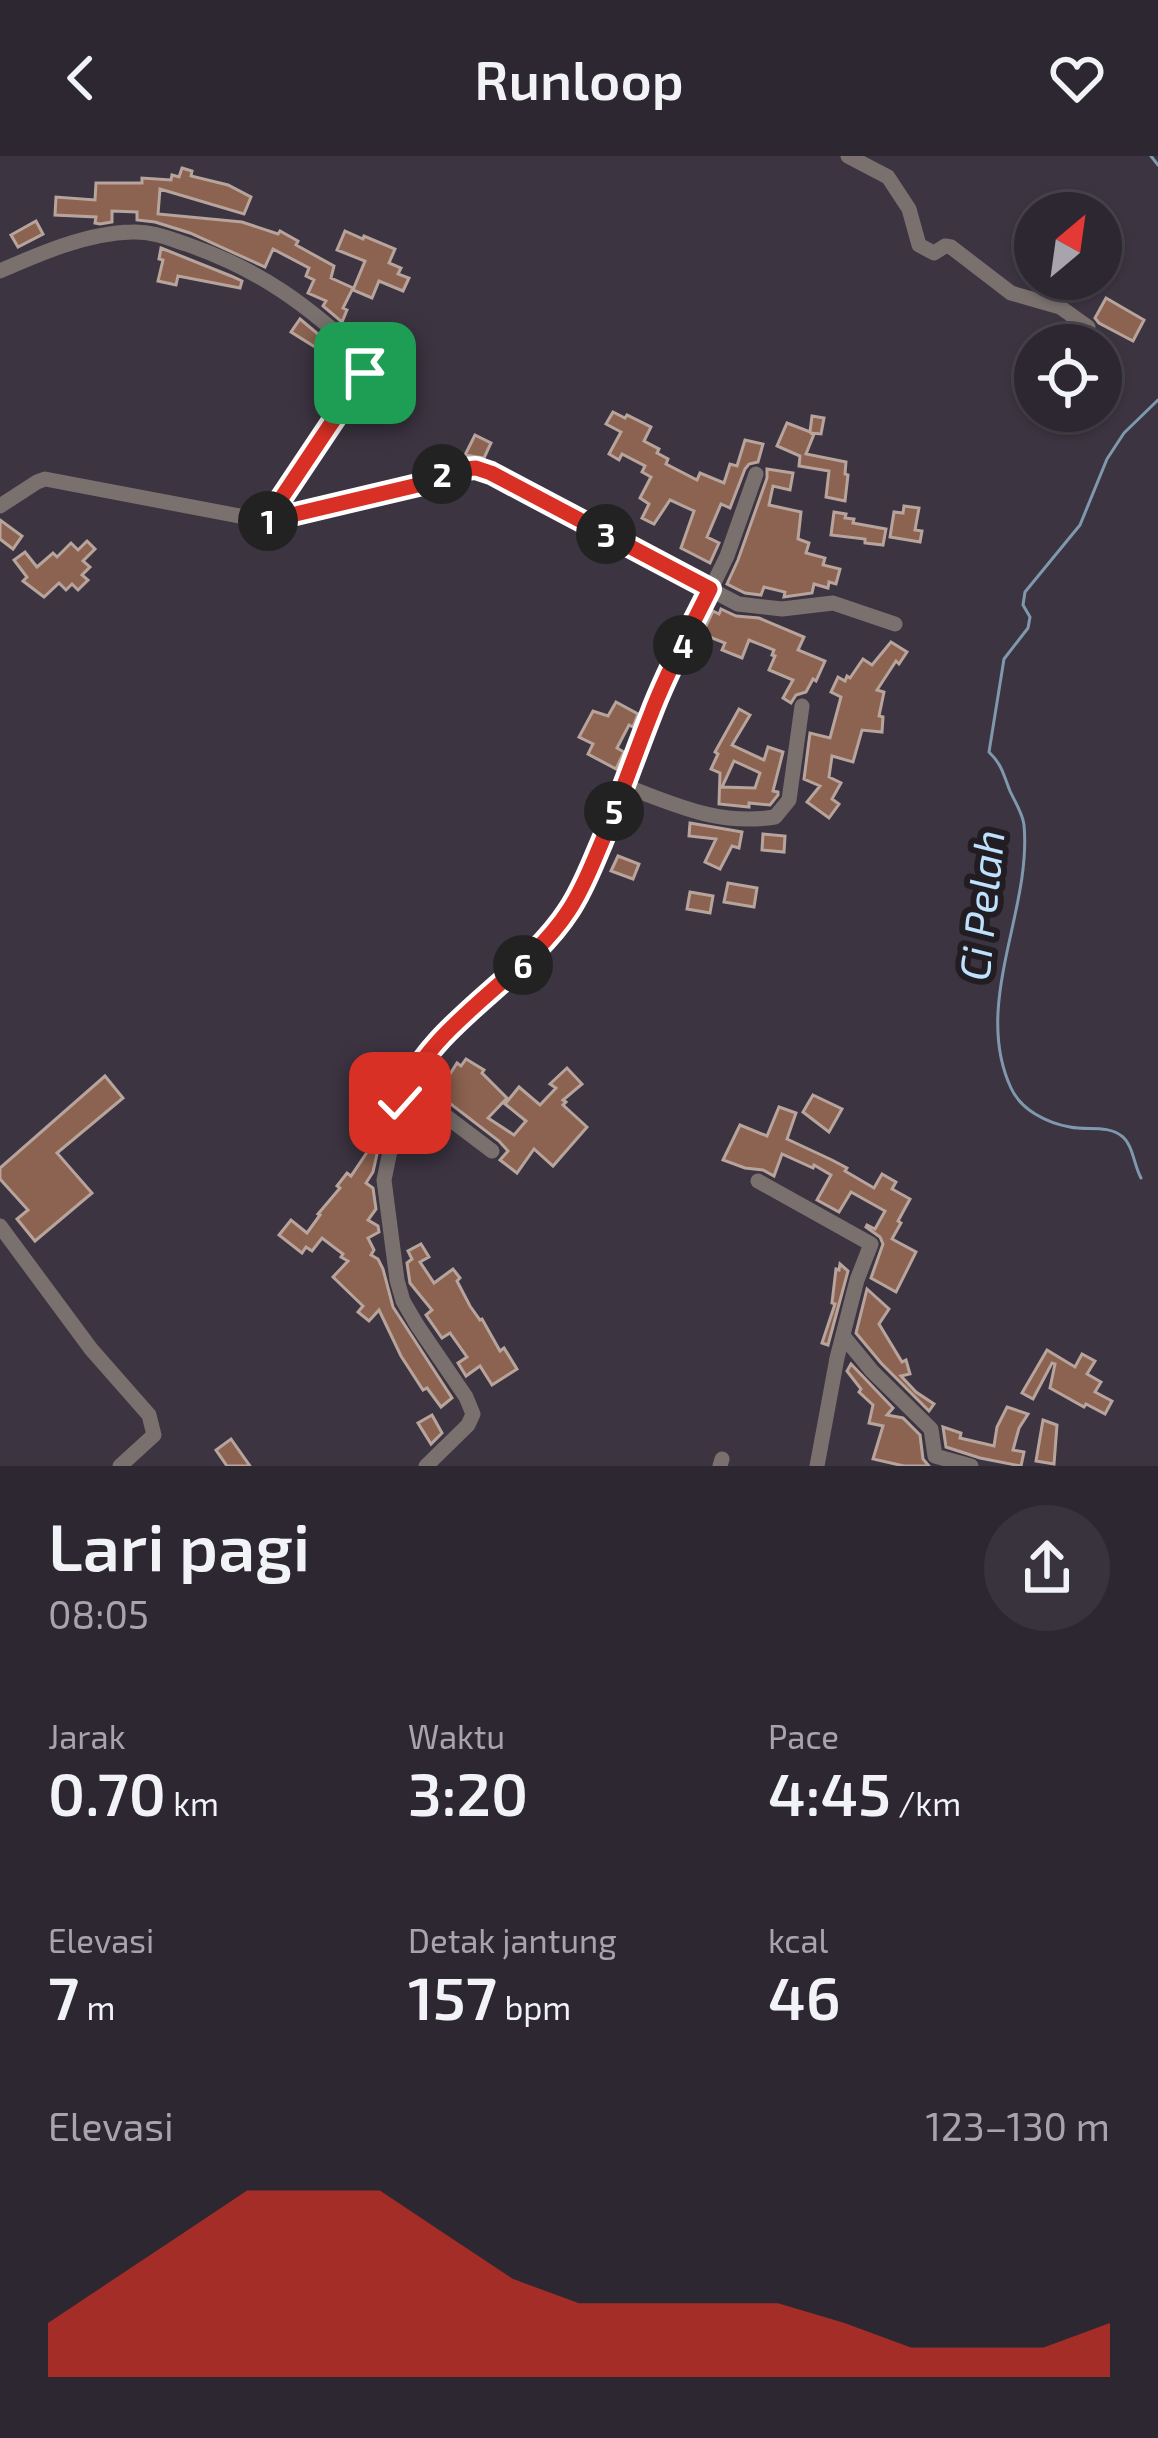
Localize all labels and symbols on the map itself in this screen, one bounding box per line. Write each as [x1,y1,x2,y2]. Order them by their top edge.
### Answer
north arrow [1014,192,1122,300]
pin [314,322,416,424]
pin: 2 [412,444,472,504]
pin: 1 [238,491,298,551]
pin: 3 [576,504,636,564]
pin: 4 [653,615,713,675]
pin: 5 [584,781,644,841]
water label: Ci Pelah [947,827,1013,983]
pin: 6 [493,935,553,995]
pin [349,1052,451,1154]

